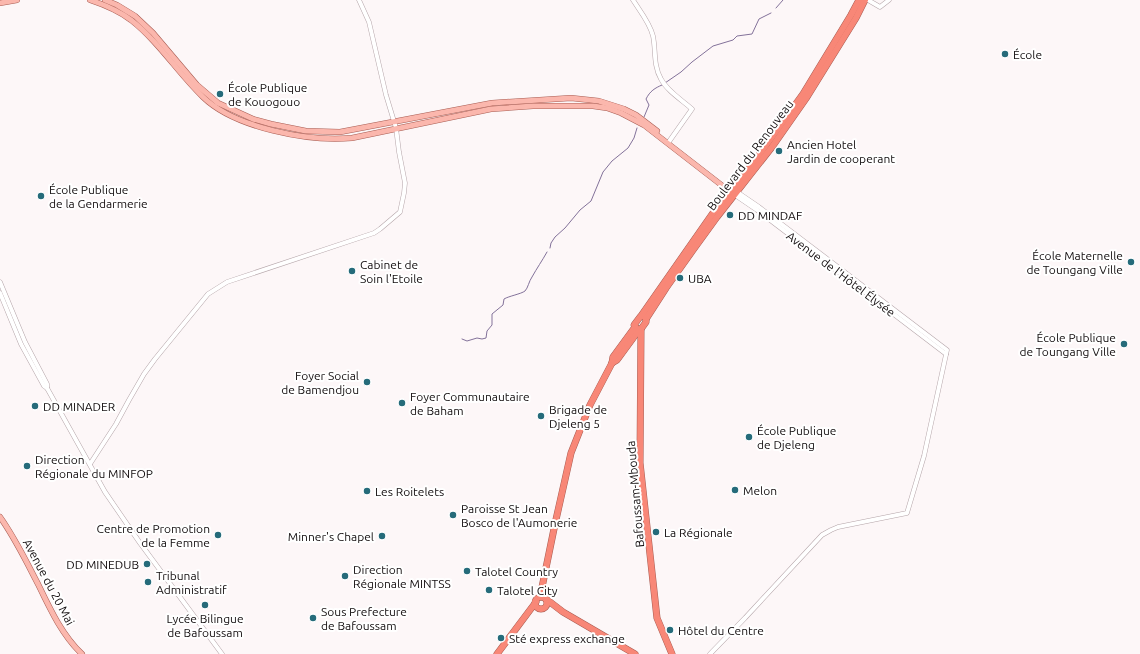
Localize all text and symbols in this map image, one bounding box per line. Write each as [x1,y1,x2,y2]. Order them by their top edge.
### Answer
place label: École [1013,48,1042,61]
marker: École [1000,49,1010,59]
place label: École Publique de Kouogouo [228,81,307,108]
marker: École Publique de Kouogouo [215,89,225,99]
street label: Boulevard du Renouveau [704,97,796,213]
place label: Ancien Hotel Jardin de cooperant [787,138,895,165]
marker: Ancien Hotel Jardin de cooperant [774,146,784,156]
place label: École Publique de la Gendarmerie [49,183,148,210]
marker: École Publique de la Gendarmerie [36,191,46,201]
place label: DD MINDAF [738,209,802,222]
marker: DD MINDAF [725,210,735,220]
street label: Avenue de l'Hôtel Élysée [784,229,898,319]
place label: École Maternelle de Toungang Ville [1026,249,1123,276]
marker: École Maternelle de Toungang Ville [1126,257,1136,267]
place label: Cabinet de Soin l'Etoile [360,258,423,285]
marker: Cabinet de Soin l'Etoile [347,266,357,276]
place label: UBA [688,272,712,285]
marker: UBA [675,273,685,283]
place label: École Publique de Toungang Ville [1019,331,1116,358]
marker: École Publique de Toungang Ville [1119,339,1129,349]
place label: Foyer Social de Bamendjou [281,369,359,396]
marker: Foyer Social de Bamendjou [362,377,372,387]
place label: Foyer Communautaire de Baham [410,390,530,417]
marker: Foyer Communautaire de Baham [397,398,407,408]
place label: DD MINADER [43,400,116,413]
marker: DD MINADER [30,401,40,411]
place label: Brigade de Djeleng 5 [549,403,607,430]
marker: Brigade de Djeleng 5 [536,411,546,421]
place label: École Publique de Djeleng [757,424,836,451]
marker: École Publique de Djeleng [744,432,754,442]
street label: Bafoussam-Mbouda [624,440,646,548]
place label: Direction Régionale du MINFOP [35,453,153,480]
marker: Direction Régionale du MINFOP [22,461,32,471]
place label: Melon [743,484,777,497]
place label: Les Roitelets [375,485,444,498]
marker: Melon [730,485,740,495]
marker: Les Roitelets [362,486,372,496]
place label: Paroisse St Jean Bosco de l'Aumonerie [461,502,577,529]
marker: Paroisse St Jean Bosco de l'Aumonerie [448,510,458,520]
place label: Centre de Promotion de la Femme [97,522,210,549]
place label: La Régionale [664,526,733,539]
marker: La Régionale [651,527,661,537]
marker: Centre de Promotion de la Femme [213,530,223,540]
place label: Minner's Chapel [288,530,374,543]
marker: Minner's Chapel [377,531,387,541]
street label: Avenue du 20 Mai [21,537,77,627]
place label: DD MINEDUB [66,558,139,571]
marker: DD MINEDUB [142,559,152,569]
place label: Direction Régionale MINTSS [353,563,451,590]
place label: Talotel Country [475,565,558,578]
marker: Talotel Country [462,566,472,576]
place label: Tribunal Administratif [156,569,227,596]
marker: Direction Régionale MINTSS [340,571,350,581]
marker: Tribunal Administratif [143,577,153,587]
place label: Talotel City [497,584,558,597]
marker: Talotel City [484,585,494,595]
marker: Lycée Bilingue de Bafoussam [200,600,210,610]
place label: Sous Prefecture de Bafoussam [321,605,407,632]
place label: Lycée Bilingue de Bafoussam [166,612,244,639]
marker: Sous Prefecture de Bafoussam [308,613,318,623]
place label: Hôtel du Centre [678,624,764,637]
marker: Hôtel du Centre [665,625,675,635]
place label: Sté express exchange [509,632,625,645]
marker: Sté express exchange [496,633,506,643]

